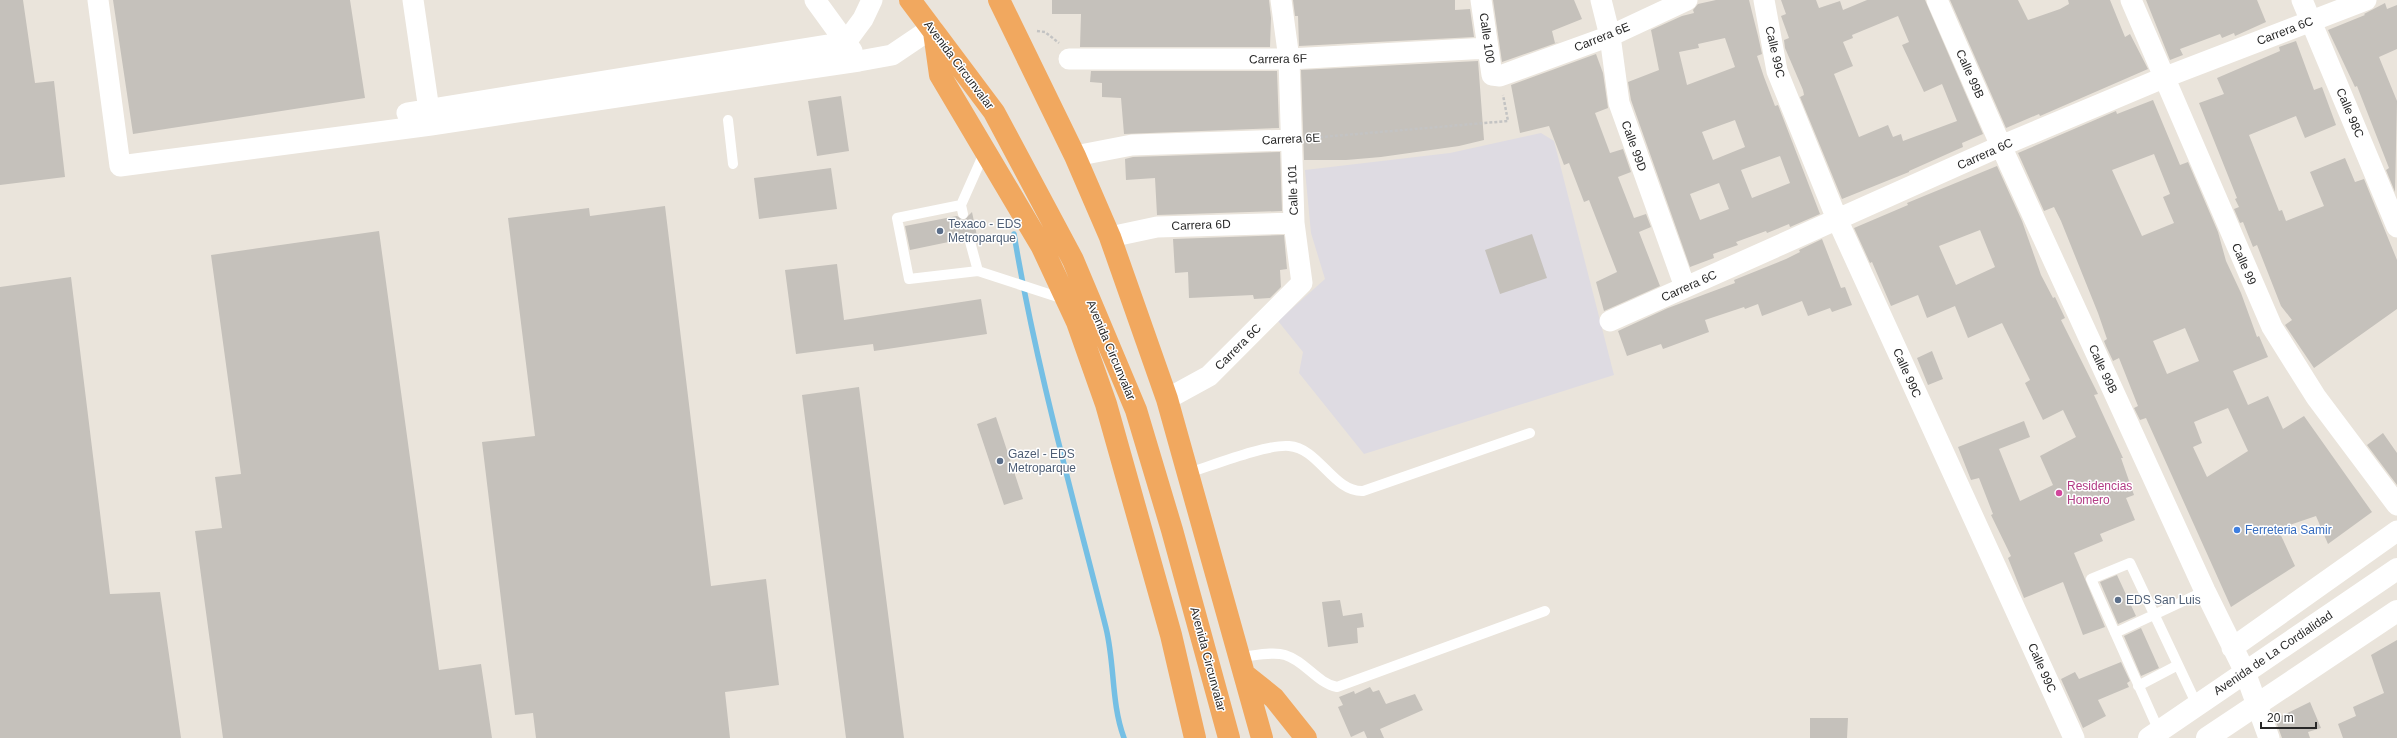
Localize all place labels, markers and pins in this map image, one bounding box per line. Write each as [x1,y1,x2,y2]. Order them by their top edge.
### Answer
place label: Texaco - EDS Metroparque [948,217,1021,245]
marker: Texaco - EDS Metroparque [935,226,945,236]
place label: Gazel - EDS Metroparque [1008,447,1076,475]
marker: Gazel - EDS Metroparque [995,456,1005,466]
place label: Residencias Homero [2067,479,2132,507]
marker: Residencias Homero [2054,488,2064,498]
place label: Ferreteria Samir [2245,523,2332,537]
marker: Ferreteria Samir [2232,525,2242,535]
place label: EDS San Luis [2126,593,2201,607]
marker: EDS San Luis [2113,595,2123,605]

